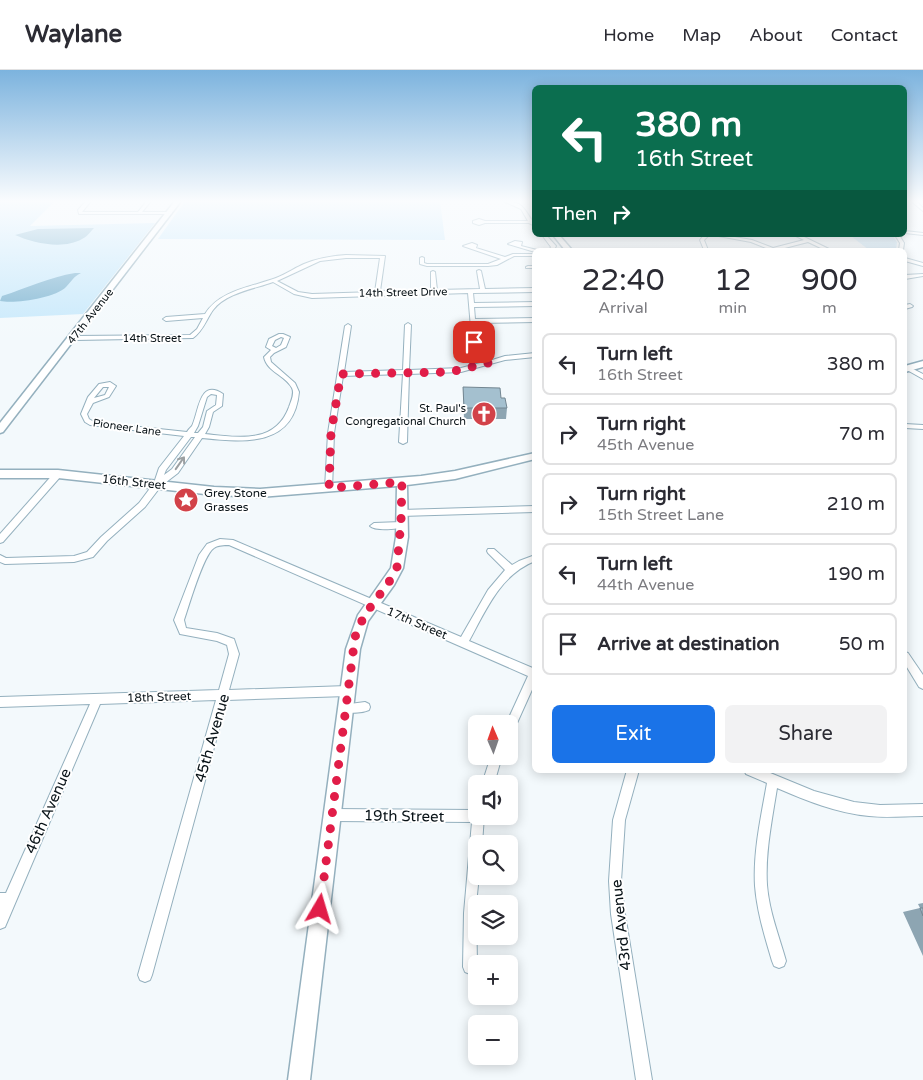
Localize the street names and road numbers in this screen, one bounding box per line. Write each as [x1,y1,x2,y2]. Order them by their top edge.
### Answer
street label: 14th Street Drive [358,285,448,300]
street label: 47th Avenue [65,286,116,347]
street label: 14th Street [122,332,182,345]
street label: Pioneer Lane [92,416,162,439]
street label: 16th Street [101,472,167,492]
street label: 17th Street [385,604,450,642]
street label: 18th Street [127,689,192,705]
street label: 45th Avenue [191,692,233,784]
street label: 46th Avenue [21,766,75,856]
street label: 19th Street [364,806,445,826]
street label: 43rd Avenue [607,879,635,971]

